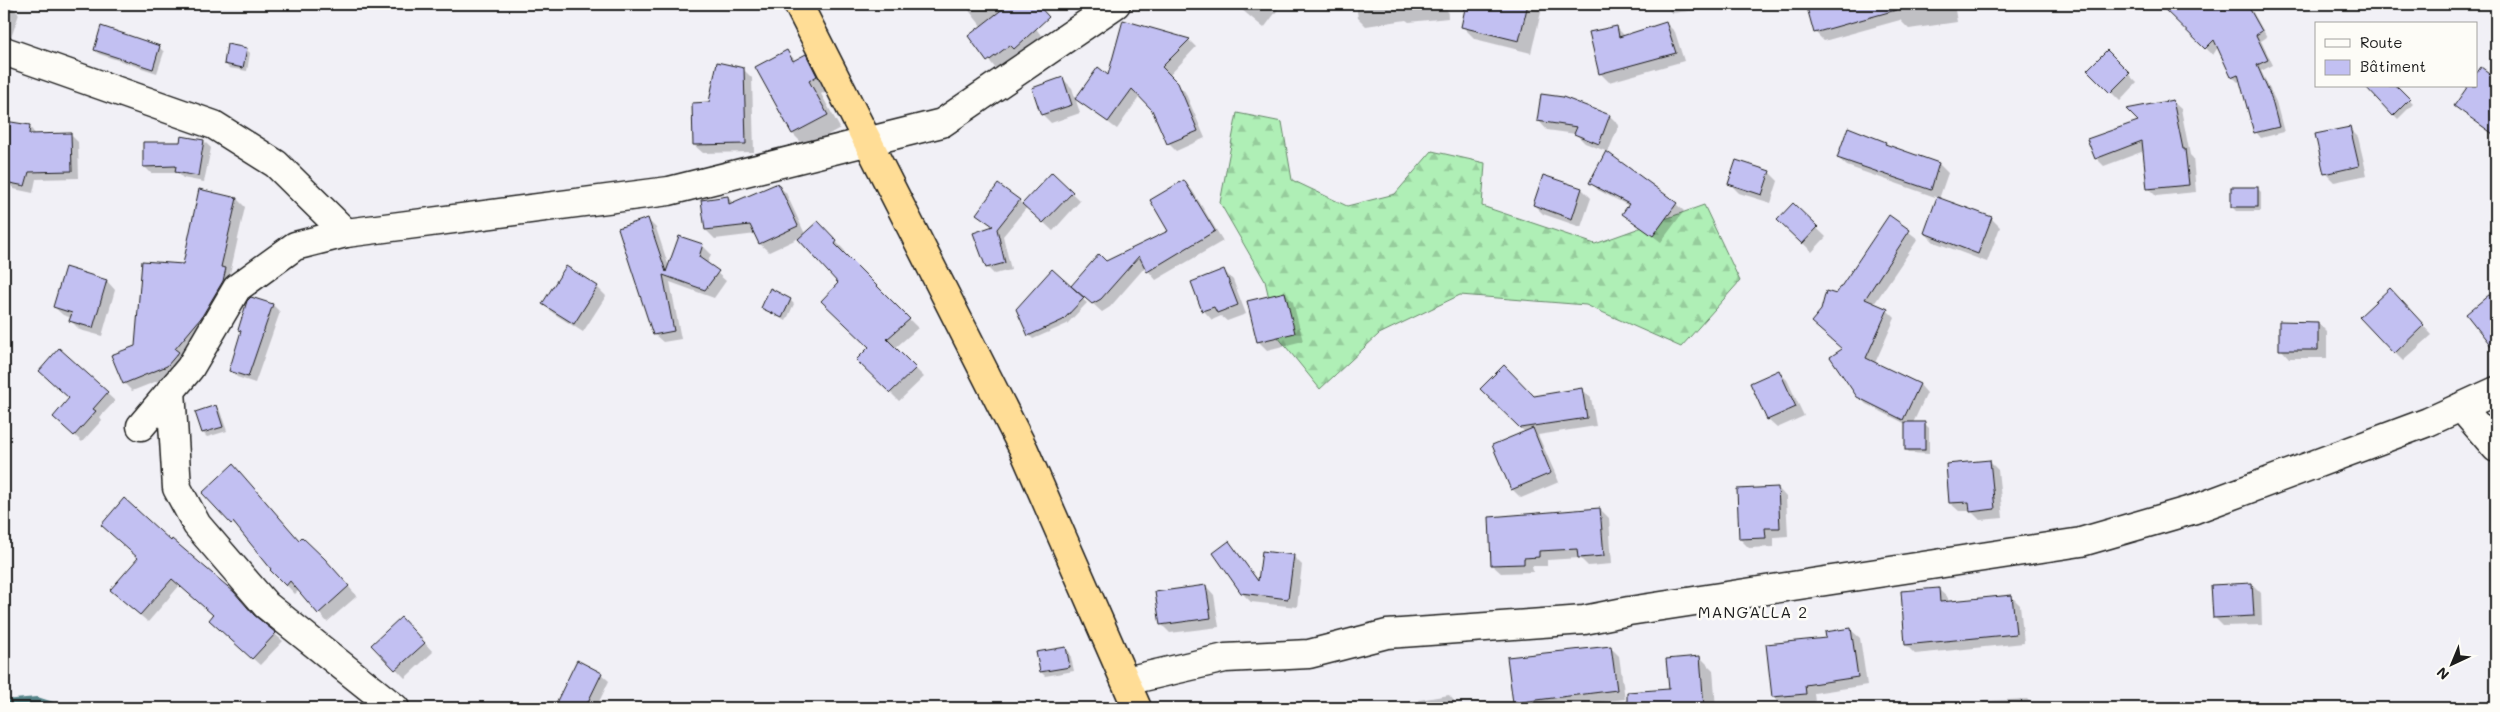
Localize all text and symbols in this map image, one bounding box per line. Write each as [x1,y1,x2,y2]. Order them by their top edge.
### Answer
legend [2315,22,2478,88]
text: Route [2360,32,2403,52]
text: Bâtiment [2360,56,2426,76]
district label: MANGALLA 2 [1698,601,1808,622]
north arrow [2428,640,2478,690]
text: N [2432,663,2453,684]

